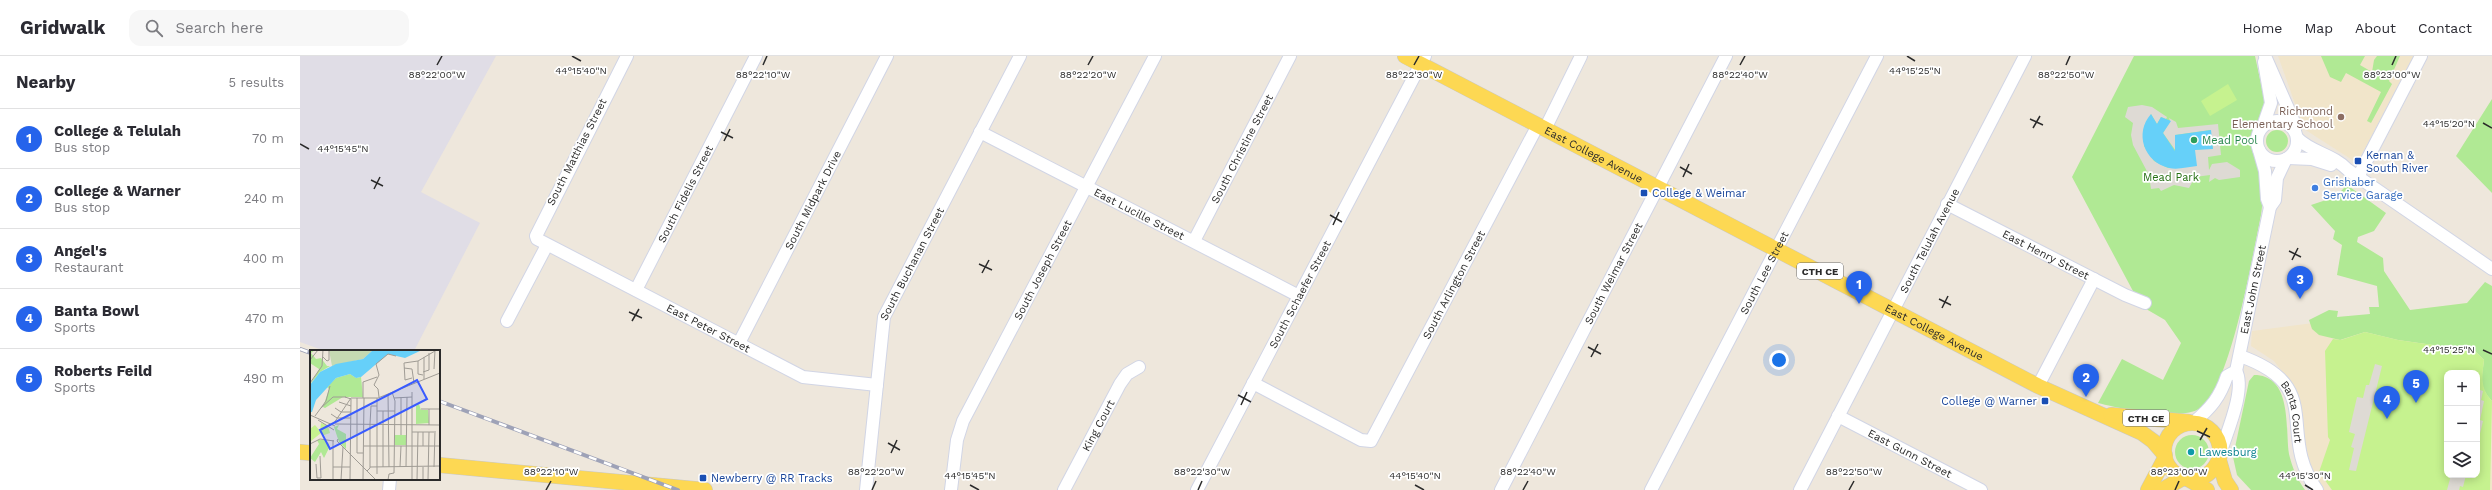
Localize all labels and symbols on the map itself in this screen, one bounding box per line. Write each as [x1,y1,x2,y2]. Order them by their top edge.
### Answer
text: 44°15'40"N [555,65,607,76]
text: 44°15'25"N [1889,65,1941,76]
text: 88°22'00"W [409,69,466,80]
text: 88°22'10"W [736,69,791,80]
text: 88°22'20"W [1060,69,1117,80]
text: 88°22'30"W [1386,69,1443,80]
text: 88°22'40"W [1712,69,1768,80]
text: 88°22'50"W [2038,69,2095,80]
text: 88°23'00"W [2364,69,2421,80]
street label: South Christine Street [1208,92,1276,205]
street label: South Matthias Street [544,96,610,208]
place label: Richmond Elementary School [2232,105,2334,131]
marker: Richmond Elementary School [2336,112,2346,122]
text: 44°15'20"N [2423,118,2475,129]
street label: East College Avenue [1542,123,1645,185]
place label: Mead Pool [2202,134,2258,147]
marker: Mead Pool [2189,135,2199,145]
text: 44°15'45"N [317,143,369,154]
street label: South Fidelis Street [655,143,716,245]
street label: South Midpark Drive [782,148,844,252]
place label: Kernan & South River [2366,149,2429,175]
marker: Kernan & South River [2353,156,2363,166]
park label: Mead Park [2143,171,2199,184]
place label: Grishaber Service Garage [2323,176,2403,202]
marker: Grishaber Service Garage [2310,183,2320,193]
street label: East Lucille Street [1092,185,1187,243]
street label: South Telulah Avenue [1897,186,1962,295]
place label: College & Weimar [1652,187,1747,200]
marker: College & Weimar [1639,188,1649,198]
street label: South Buchanan Street [877,205,947,322]
street label: South Joseph Street [1011,217,1074,322]
street label: South Weimar Street [1582,220,1645,326]
street label: East Henry Street [2000,227,2092,282]
street label: South Arlington Street [1420,228,1488,341]
street label: South Lee Street [1737,229,1791,316]
street label: South Schaefer Street [1266,238,1334,350]
street label: East John Street [2237,244,2269,335]
road number: CTH CE [1797,263,1843,279]
pin: 3 [2287,266,2313,299]
pin: 1 [1846,271,1872,304]
street label: East Peter Street [664,301,753,355]
street label: East College Avenue [1883,301,1986,363]
text: 44°15'25"N [2423,344,2475,355]
inset map [310,350,440,480]
your location [1769,350,1789,370]
pin: 2 [2073,364,2099,397]
pin: 5 [2403,370,2429,403]
street label: Banta Court [2278,378,2305,444]
pin: 4 [2374,386,2400,419]
place label: College @ Warner [1941,395,2037,408]
marker: College @ Warner [2040,396,2050,406]
street label: King Court [1079,397,1117,453]
road number: CTH CE [2123,410,2169,426]
street label: East Gunn Street [1866,426,1954,480]
place label: Lawesburg [2199,446,2257,459]
marker: Lawesburg [2186,447,2196,457]
text: 88°22'10"W [524,466,579,477]
text: 88°22'20"W [848,466,905,477]
text: 88°22'30"W [1174,466,1231,477]
text: 88°22'40"W [1500,466,1556,477]
text: 88°22'50"W [1826,466,1883,477]
text: 88°23'00"W [2151,466,2208,477]
text: 44°15'45"N [944,470,996,481]
text: 44°15'40"N [1389,470,1441,481]
text: 44°15'30"N [2279,470,2331,481]
place label: Newberry @ RR Tracks [711,472,833,485]
marker: Newberry @ RR Tracks [698,473,708,483]

